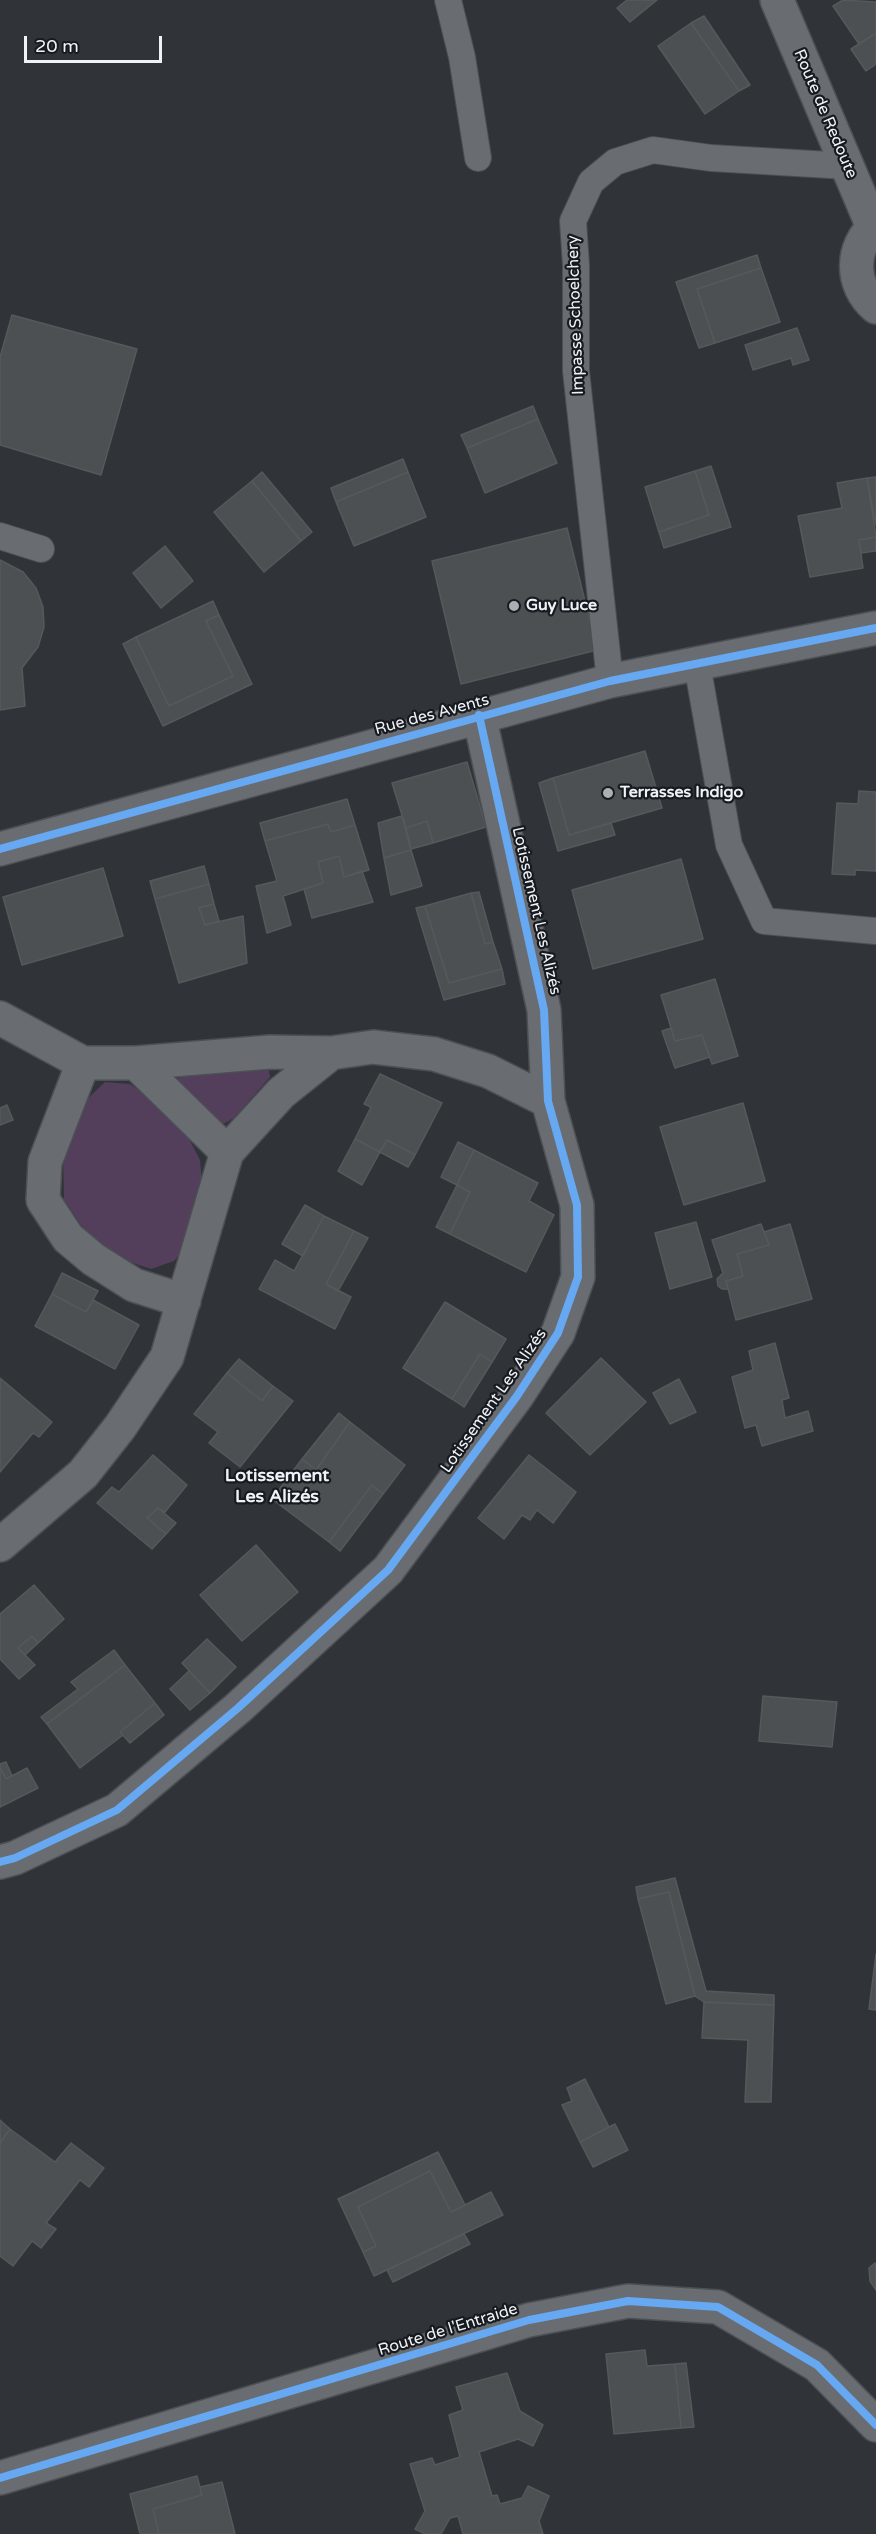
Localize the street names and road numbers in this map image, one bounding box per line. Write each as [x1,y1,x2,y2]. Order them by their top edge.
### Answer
street label: Route de Redoute [789,47,861,181]
street label: Impasse Schoelchery [564,235,588,395]
street label: Rue des Avents [373,691,491,739]
street label: Lotissement Les Alizés [507,825,565,997]
street label: Lotissement Les Alizés [437,1325,551,1477]
street label: Route de l'Entraide [376,2300,520,2360]

